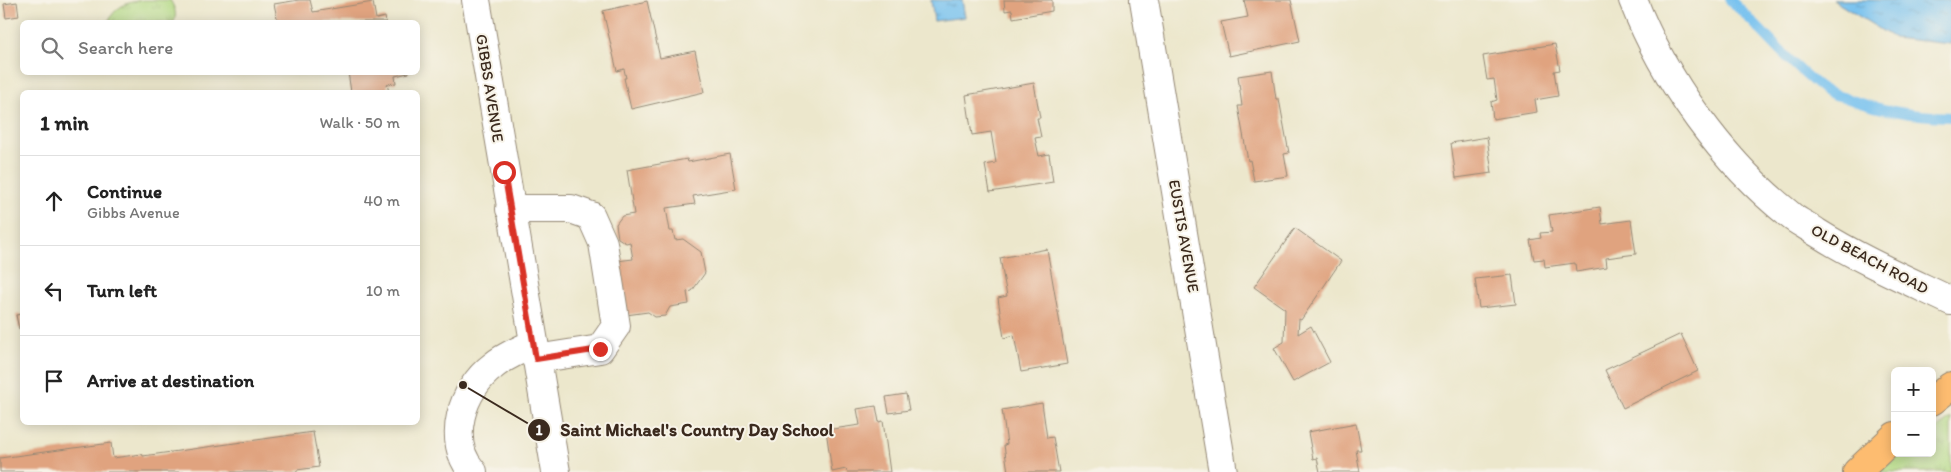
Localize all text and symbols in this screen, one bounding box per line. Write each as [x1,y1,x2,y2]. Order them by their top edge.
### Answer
search box [20,20,420,75]
street label: GIBBS AVENUE [472,33,508,143]
icon: search [38,34,66,62]
text: Search here [78,36,173,59]
text: 1 min [40,110,89,135]
text: Walk · 50 m [320,113,400,132]
route start [493,161,516,184]
street label: EUSTIS AVENUE [1165,178,1203,294]
text: Continue [87,180,162,203]
icon: ahead [40,187,68,215]
text: 40 m [363,191,400,210]
text: Gibbs Avenue [87,203,180,222]
street label: OLD BEACH ROAD [1808,220,1932,298]
icon: left [40,277,68,305]
text: Turn left [87,279,157,302]
text: 10 m [366,281,400,300]
route end [589,338,612,361]
icon: arrive [40,367,68,395]
map controls [1891,367,1936,457]
button: + [1891,367,1936,412]
text: Arrive at destination [87,369,254,392]
button: − [1891,412,1936,457]
callout: Saint Michael's Country Day School [526,413,843,446]
text: Saint Michael's Country Day School [560,419,835,441]
text: 1 [536,421,543,439]

